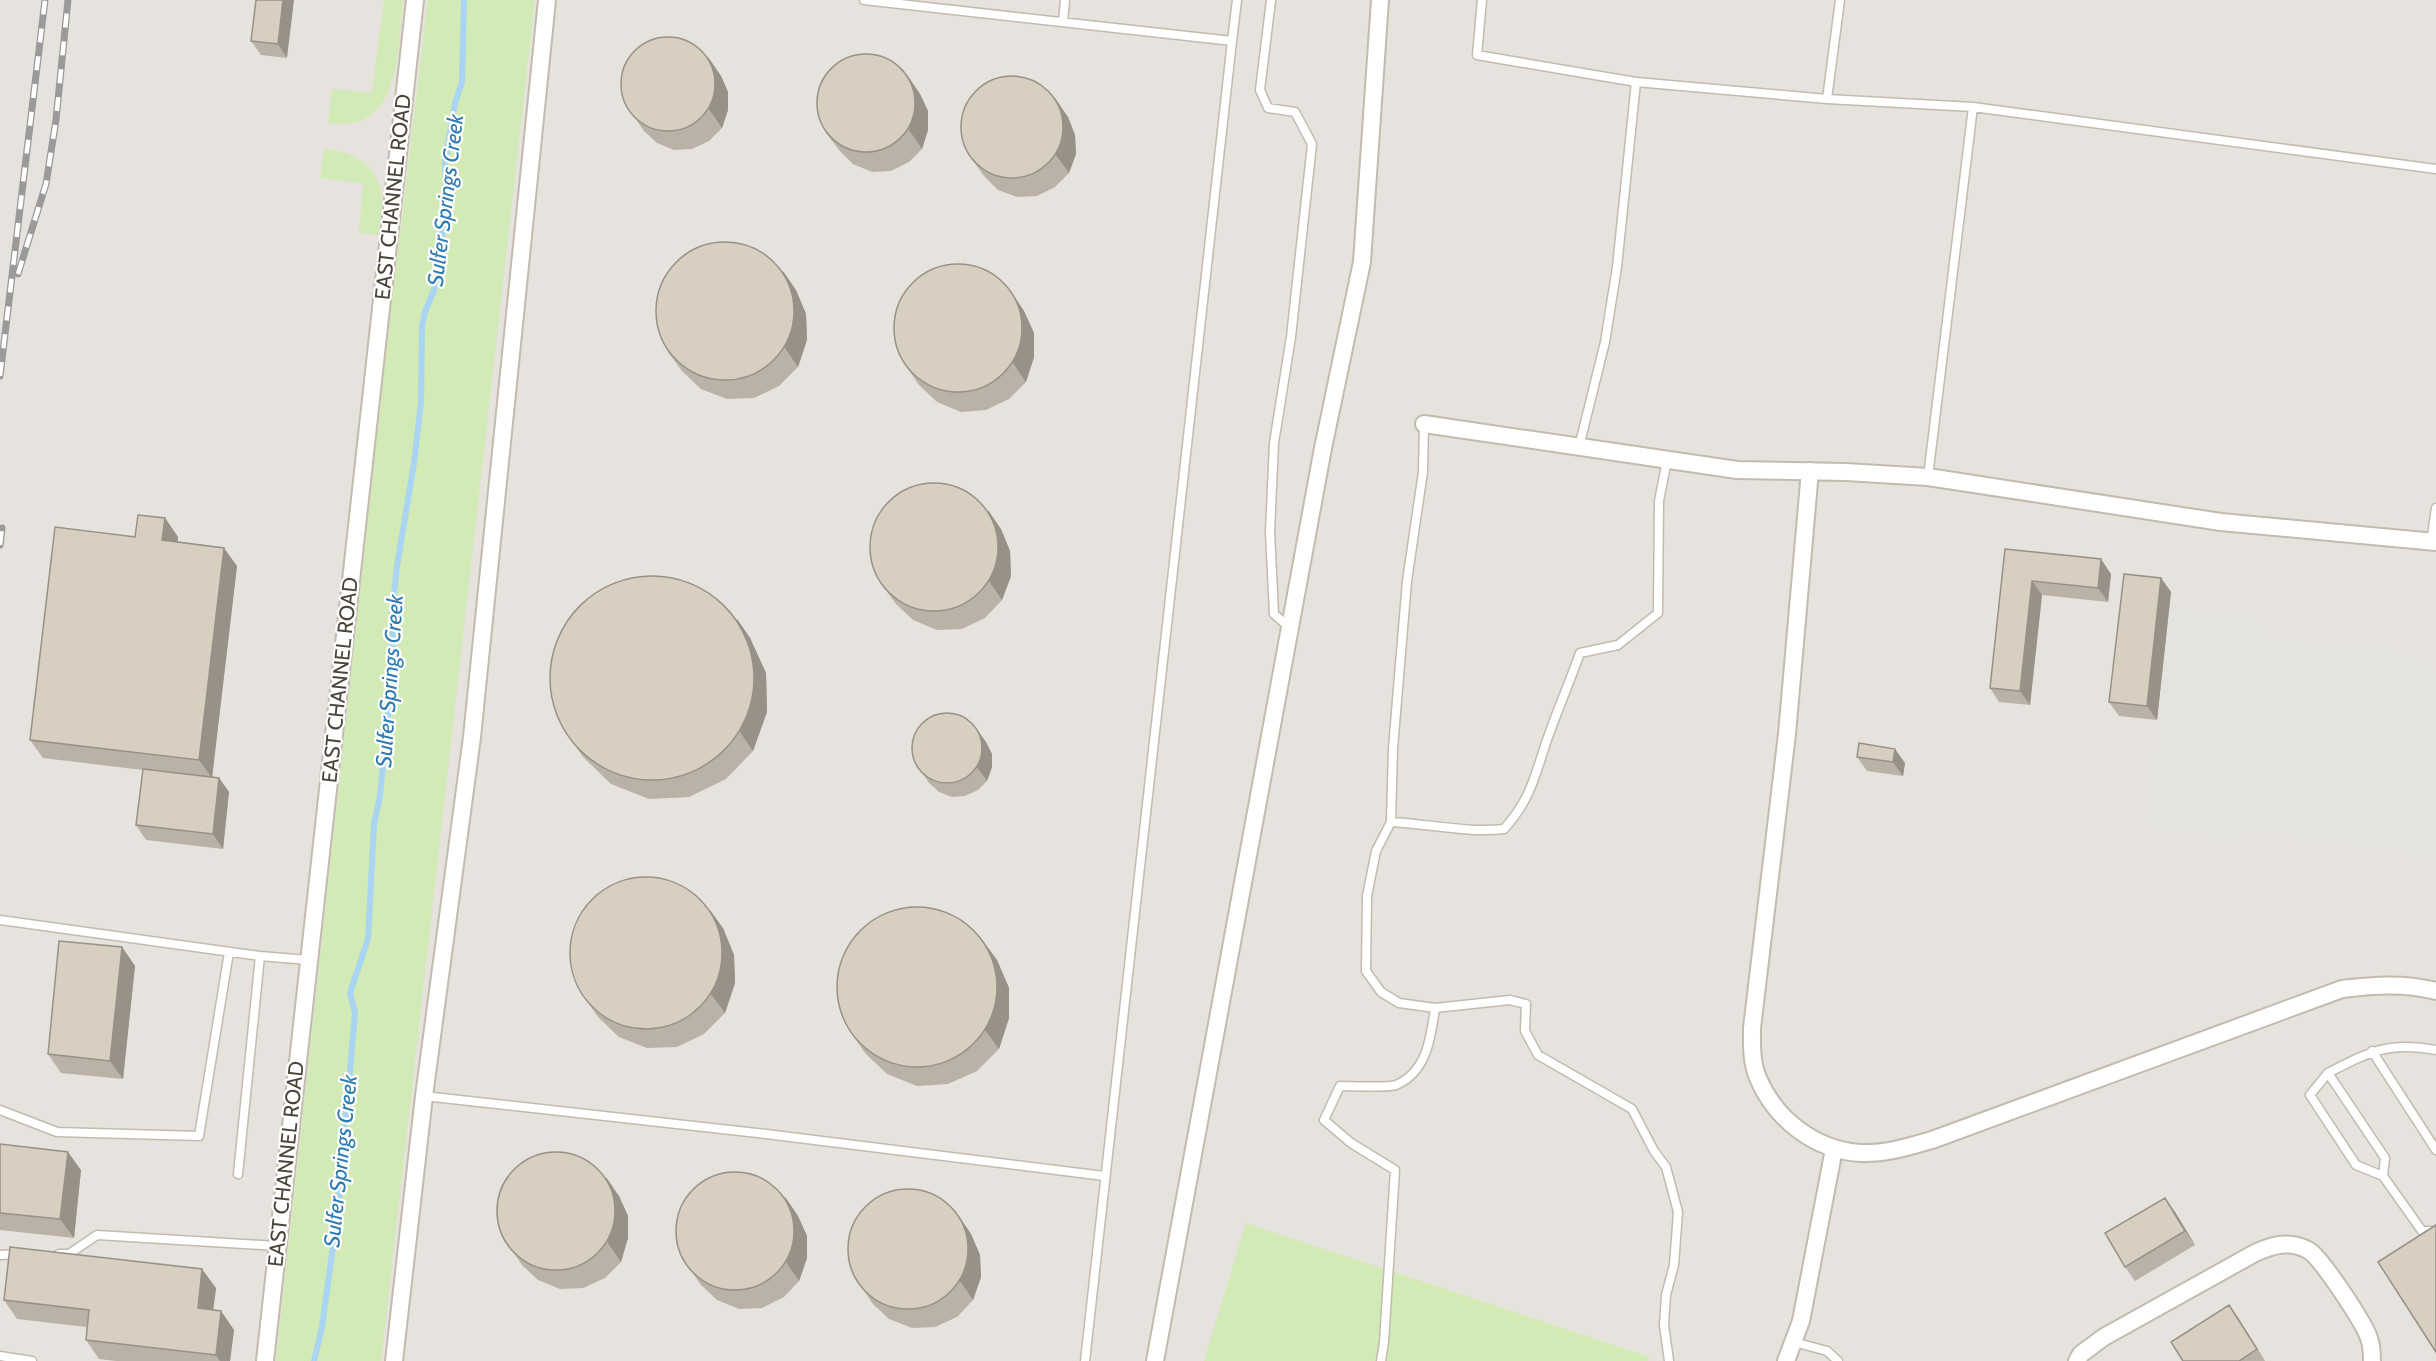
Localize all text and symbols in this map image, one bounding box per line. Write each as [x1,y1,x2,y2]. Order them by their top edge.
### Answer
street label: EAST CHANNEL ROAD [369,93,416,301]
water label: Sulfer Springs Creek [422,112,470,288]
street label: EAST CHANNEL ROAD [316,576,363,784]
water label: Sulfer Springs Creek [370,593,409,768]
street label: EAST CHANNEL ROAD [262,1060,309,1268]
water label: Sulfer Springs Creek [318,1073,363,1249]

